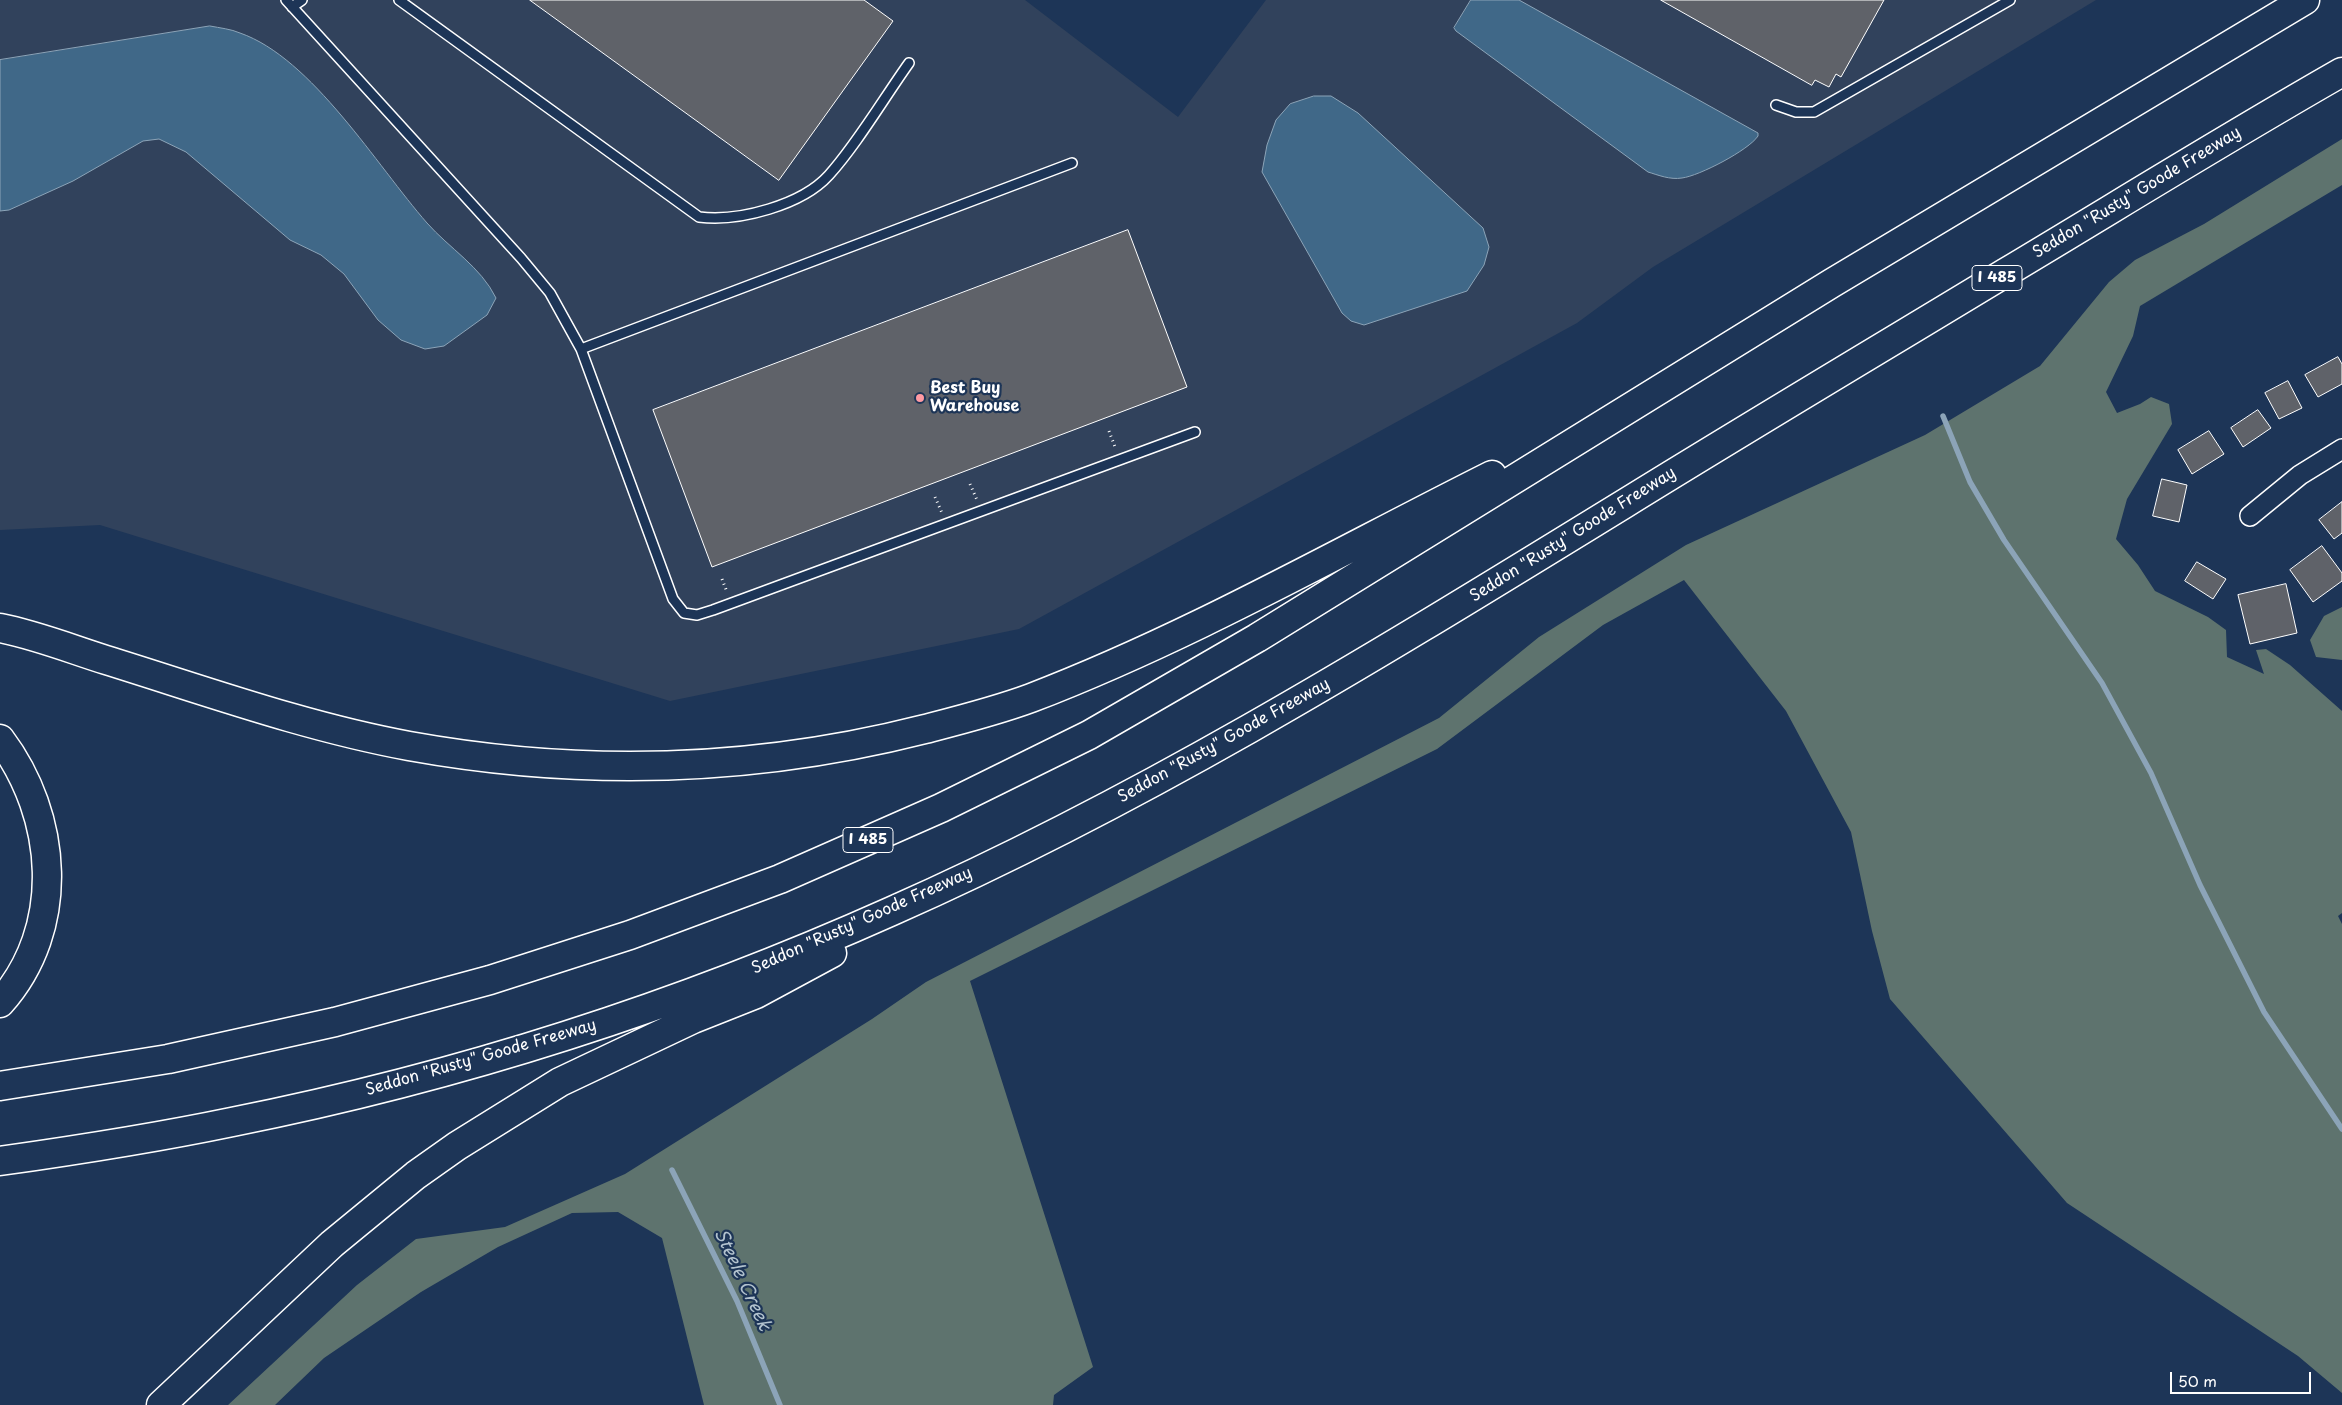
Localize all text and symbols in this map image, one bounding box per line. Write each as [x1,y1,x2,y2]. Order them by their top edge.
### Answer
street label: Seddon "Rusty" Goode Freeway [2030,123,2244,263]
road number: I 485 [1972,266,2022,290]
place label: Best Buy Warehouse [930,379,1019,417]
marker: Best Buy Warehouse [914,392,926,404]
street label: Seddon "Rusty" Goode Freeway [1466,463,1680,607]
street label: Seddon "Rusty" Goode Freeway [1115,675,1333,807]
road number: I 485 [843,828,893,852]
street label: Seddon "Rusty" Goode Freeway [749,864,975,978]
street label: Seddon "Rusty" Goode Freeway [363,1016,599,1100]
water label: Steele Creek [709,1226,775,1334]
scale bar [2172,1362,2313,1394]
text: 50 m [2178,1369,2217,1392]

